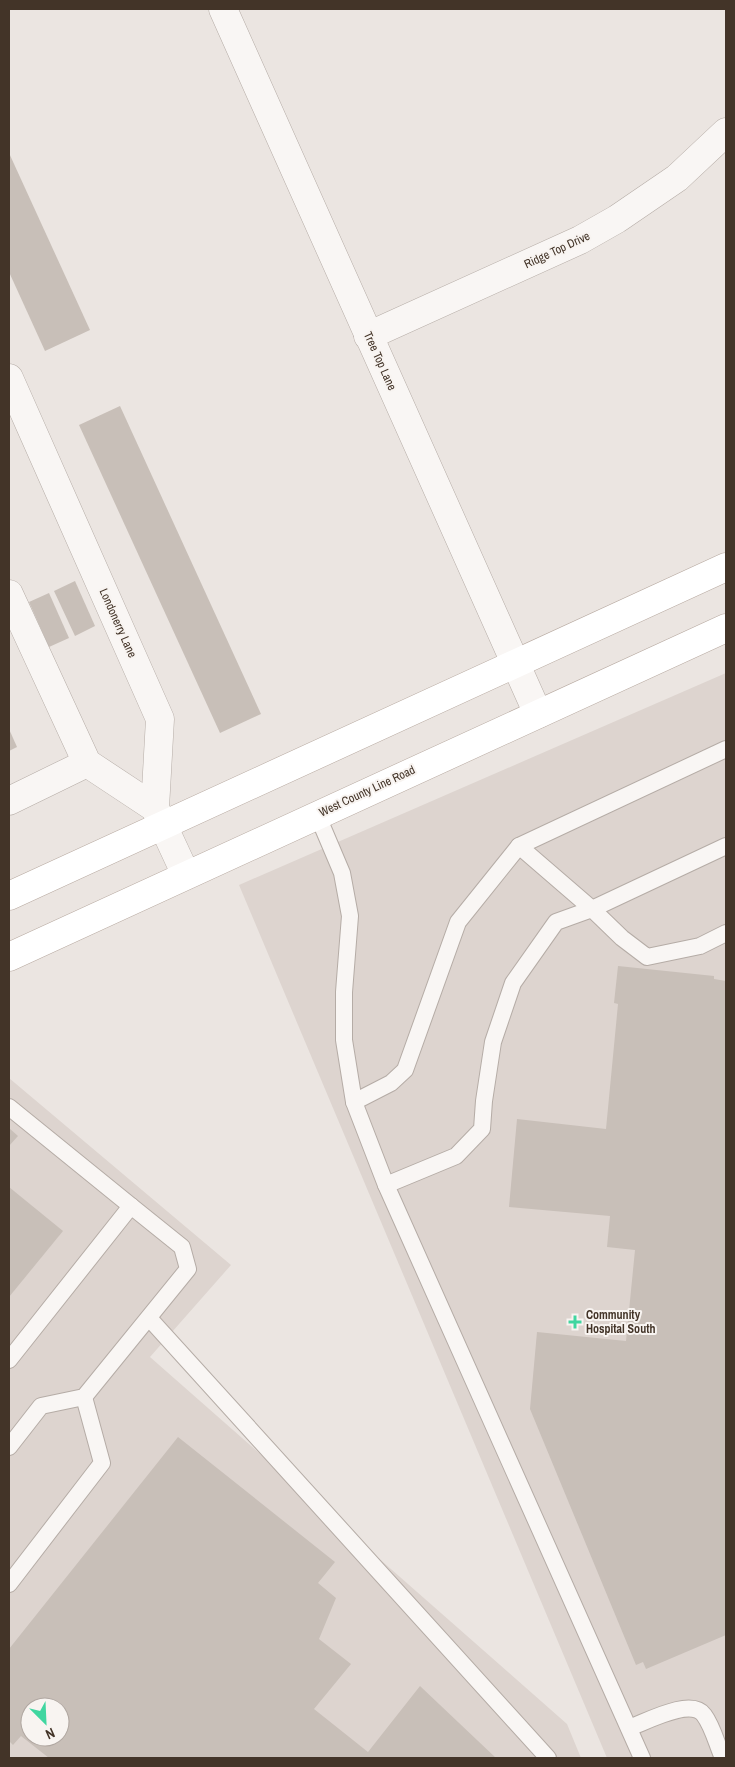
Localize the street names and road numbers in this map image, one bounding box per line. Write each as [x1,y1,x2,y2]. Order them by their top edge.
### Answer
street label: Ridge Top Drive [521,228,593,272]
street label: Tree Top Lane [360,329,400,393]
street label: Londonerry Lane [96,586,140,660]
street label: West County Line Road [316,762,418,820]

